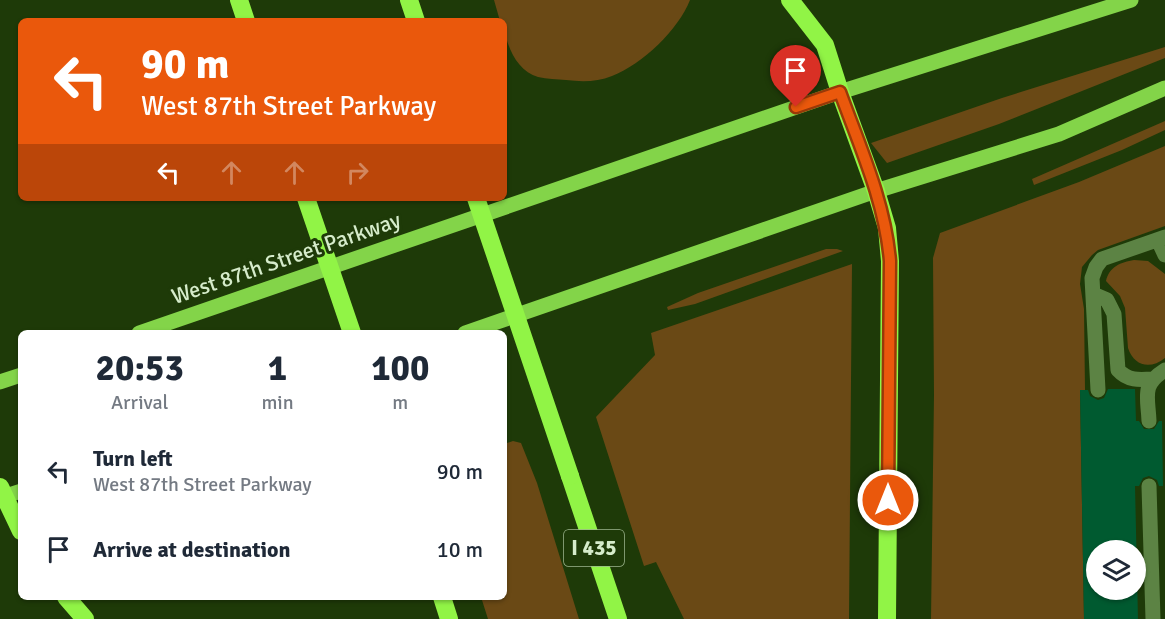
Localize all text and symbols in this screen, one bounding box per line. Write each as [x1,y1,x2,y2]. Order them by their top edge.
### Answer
text: 90 m [141,39,230,90]
icon: left [42,42,120,120]
pin [770,45,821,107]
icon: arrive [779,54,812,87]
text: West 87th Street Parkway [141,90,436,123]
icon: left [152,156,185,189]
icon: ahead [215,156,248,189]
icon: ahead [278,156,311,189]
icon: right [341,156,374,189]
street label: West 87th Street Parkway [168,206,405,310]
text: 20:53 [96,346,184,391]
text: 1 [268,346,287,391]
text: 100 [371,346,429,391]
text: Arrival [111,390,168,415]
text: min [261,390,294,415]
text: m [392,390,408,415]
text: Turn left [93,445,173,472]
icon: left [42,455,75,488]
text: 90 m [437,458,483,485]
position arrow [856,468,920,532]
text: West 87th Street Parkway [93,472,312,497]
road number: I 435 [564,530,624,566]
icon: arrive [42,533,75,566]
text: Arrive at destination [93,536,290,563]
text: 10 m [437,536,483,563]
map controls [1086,540,1146,600]
button: layers [1086,540,1146,600]

